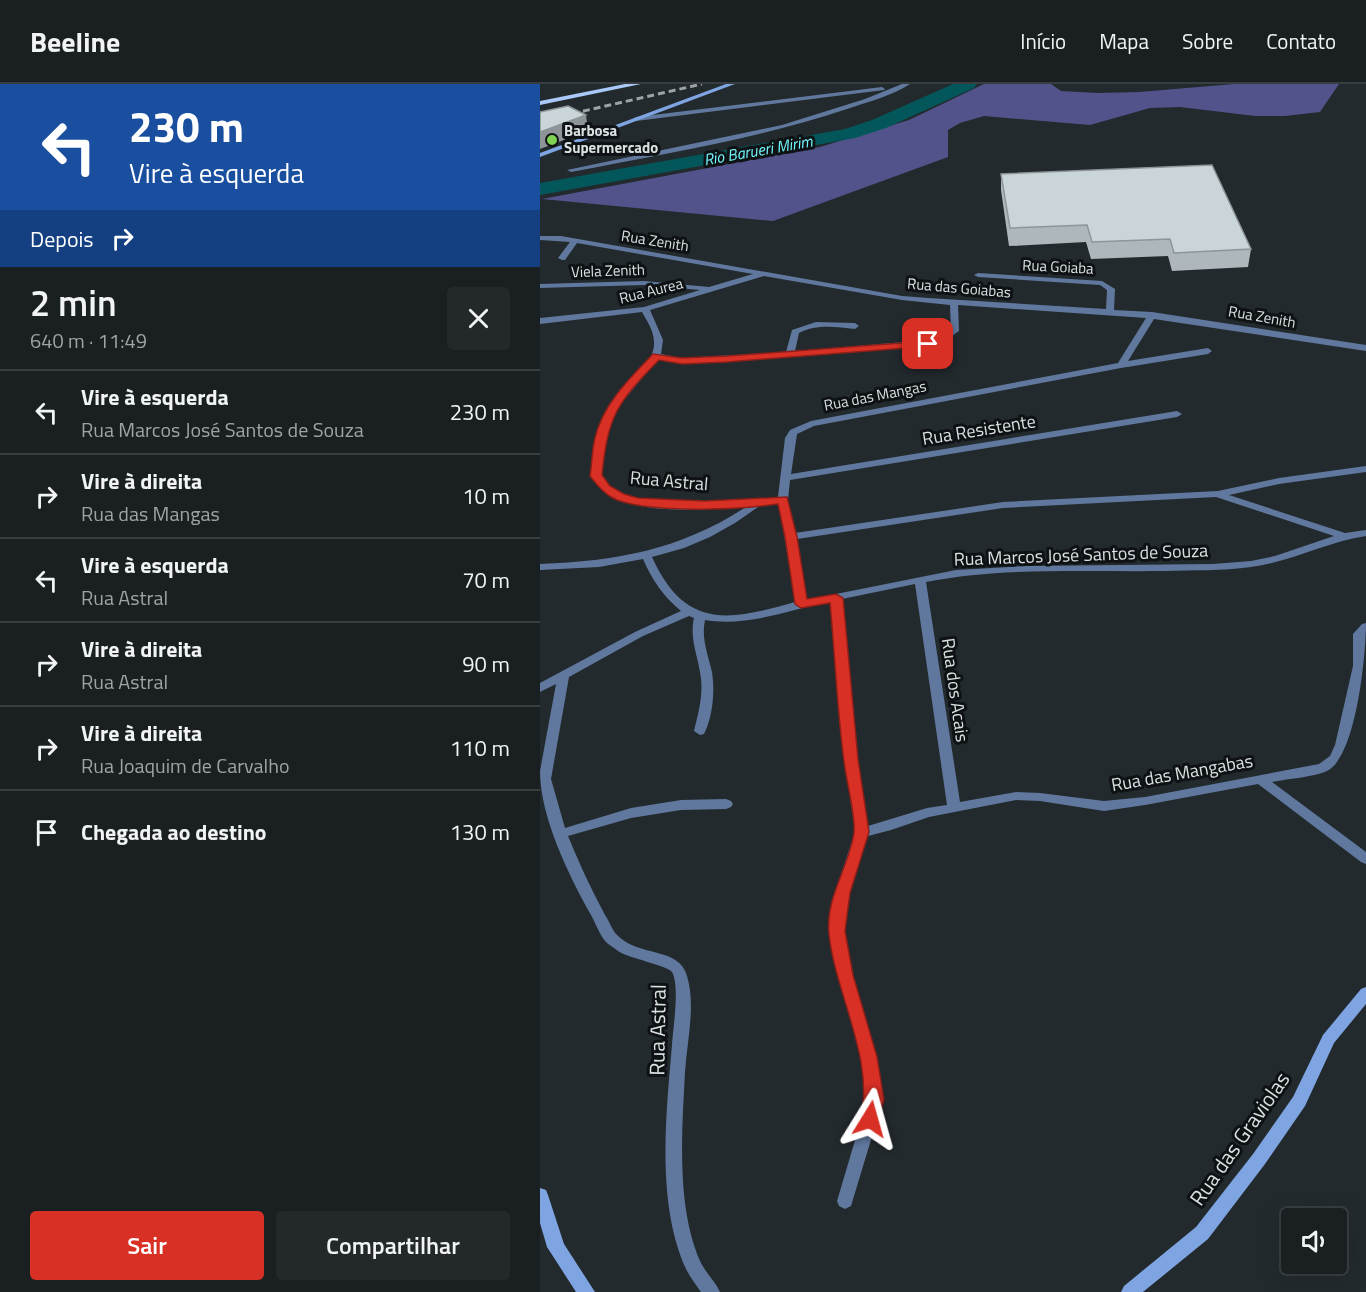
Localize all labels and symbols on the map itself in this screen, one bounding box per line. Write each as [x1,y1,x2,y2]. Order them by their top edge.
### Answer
place label: Barbosa Supermercado [564,119,658,159]
water label: Rio Barueri Mirim [702,129,815,171]
marker: Barbosa Supermercado [545,133,559,147]
street label: Rua Zenith [620,224,691,257]
street label: Rua Goiaba [1022,253,1095,280]
street label: Viela Zenith [571,258,645,283]
street label: Rua Aurea [617,271,686,310]
street label: Rua das Goiabas [906,272,1012,303]
street label: Rua Zenith [1227,299,1298,334]
pin [902,318,953,369]
street label: Rua das Mangas [822,374,928,417]
street label: Rua Resistente [920,407,1038,452]
street label: Rua Astral [629,464,709,497]
street label: Rua Marcos José Santos de Souza [953,537,1209,572]
street label: Rua dos Acais [935,636,976,744]
street label: Rua das Mangabas [1109,747,1255,798]
street label: Rua Astral [640,984,674,1076]
street label: Rua das Graviolas [1181,1065,1297,1212]
position arrow [838,1087,902,1151]

